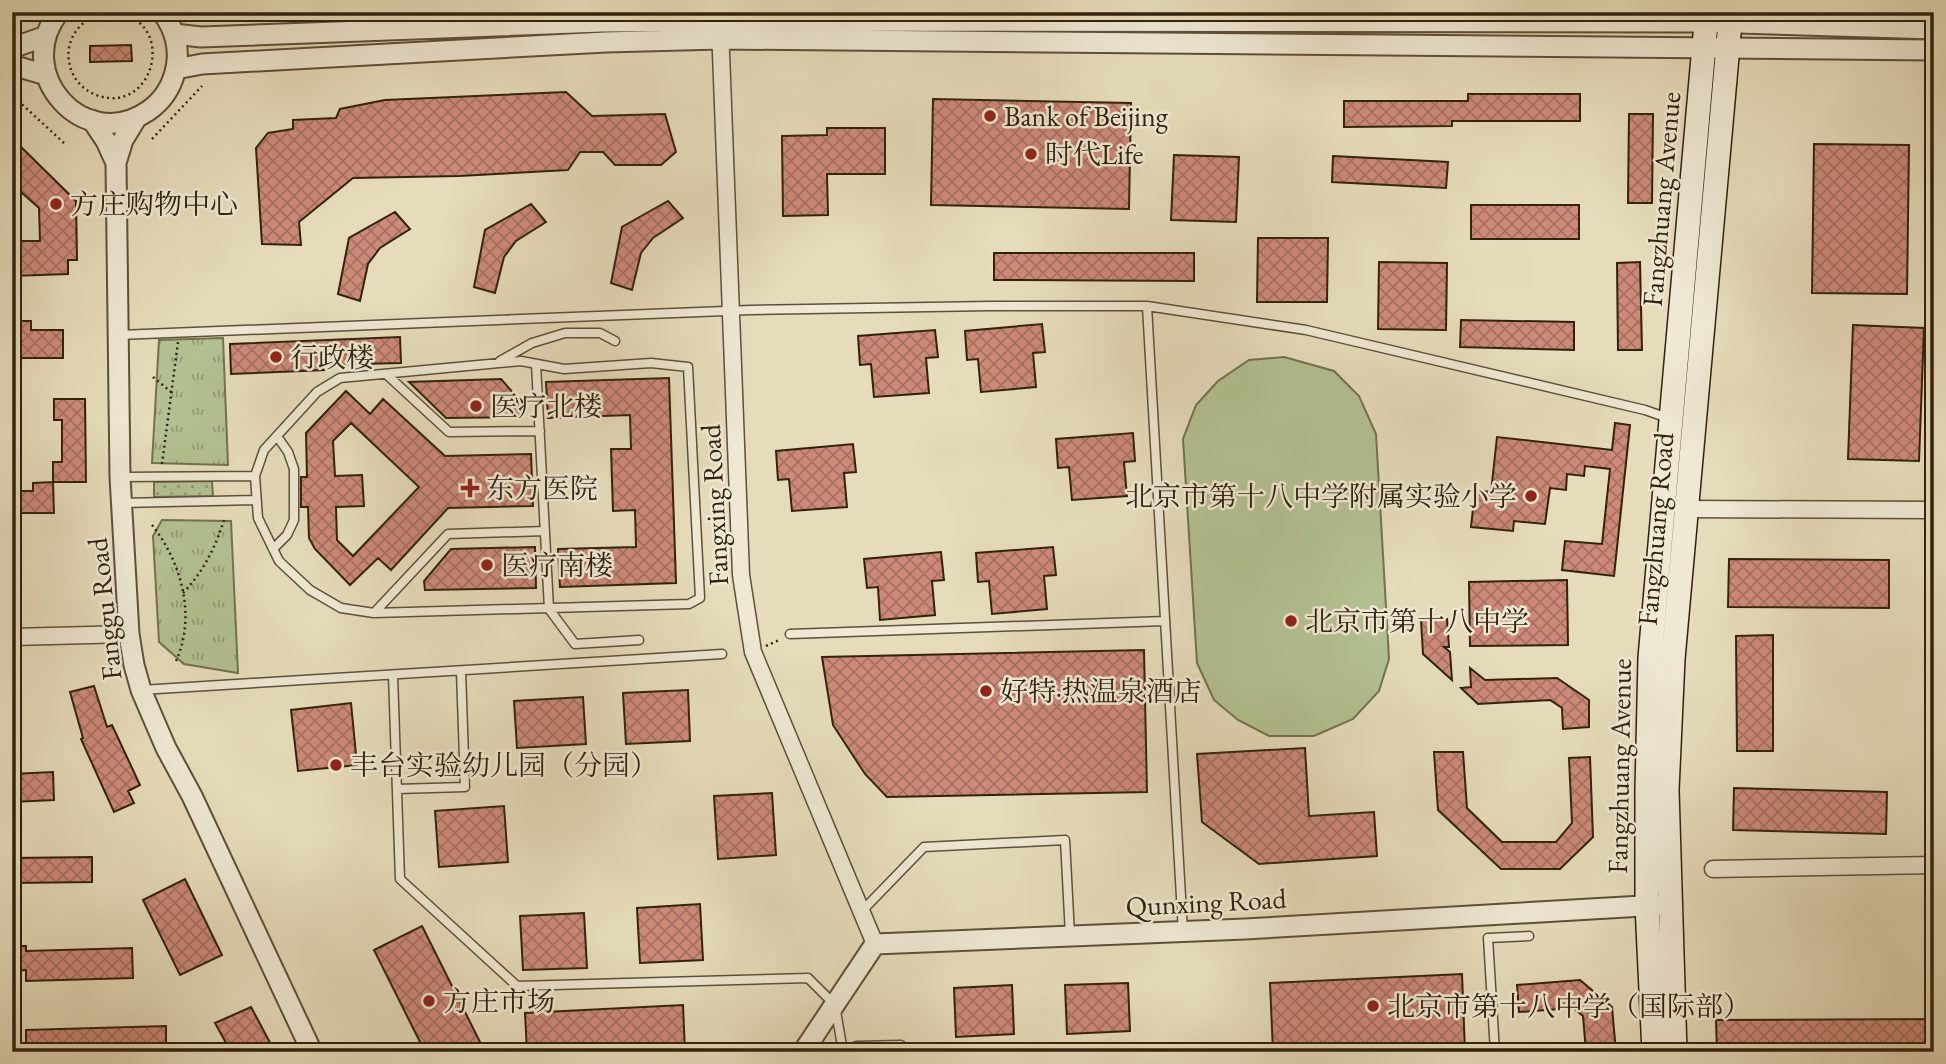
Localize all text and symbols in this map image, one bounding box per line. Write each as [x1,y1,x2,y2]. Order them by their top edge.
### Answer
street label: Fangzhuang Avenue [1634,90,1688,308]
place label: Bank of Beijing [1004,98,1169,134]
marker: Bank of Beijing [982,108,998,124]
place label: 时代Life [1045,136,1143,172]
marker: 时代Life [1023,146,1039,162]
place label: 方庄购物中心 [70,186,238,222]
marker: 方庄购物中心 [48,196,64,212]
place label: 行政楼 [290,339,374,375]
marker: 行政楼 [268,349,284,365]
place label: 医疗北楼 [490,388,602,424]
marker: 医疗北楼 [468,398,484,414]
street label: Fangxing Road [692,422,736,587]
street label: Fangzhuang Road [1629,430,1681,627]
place label: 东方医院 [486,470,598,506]
marker: 东方医院 [460,478,480,498]
place label: 北京市第十八中学附属实验小学 [1125,478,1517,514]
marker: 北京市第十八中学附属实验小学 [1523,488,1539,504]
street label: Fanggu Road [79,535,129,682]
place label: 医疗南楼 [501,547,613,583]
marker: 医疗南楼 [479,557,495,573]
place label: 北京市第十八中学 [1305,603,1529,639]
marker: 北京市第十八中学 [1283,613,1299,629]
street label: Fangzhuang Avenue [1599,658,1639,874]
place label: 好特·热温泉酒店 [1000,673,1202,709]
marker: 好特·热温泉酒店 [978,683,994,699]
place label: 丰台实验幼儿园（分园） [350,747,658,783]
marker: 丰台实验幼儿园（分园） [328,757,344,773]
street label: Qunxing Road [1125,880,1288,924]
place label: 方庄市场 [443,983,555,1019]
place label: 北京市第十八中学（国际部） [1387,988,1751,1024]
marker: 方庄市场 [421,993,437,1009]
marker: 北京市第十八中学（国际部） [1365,998,1381,1014]

